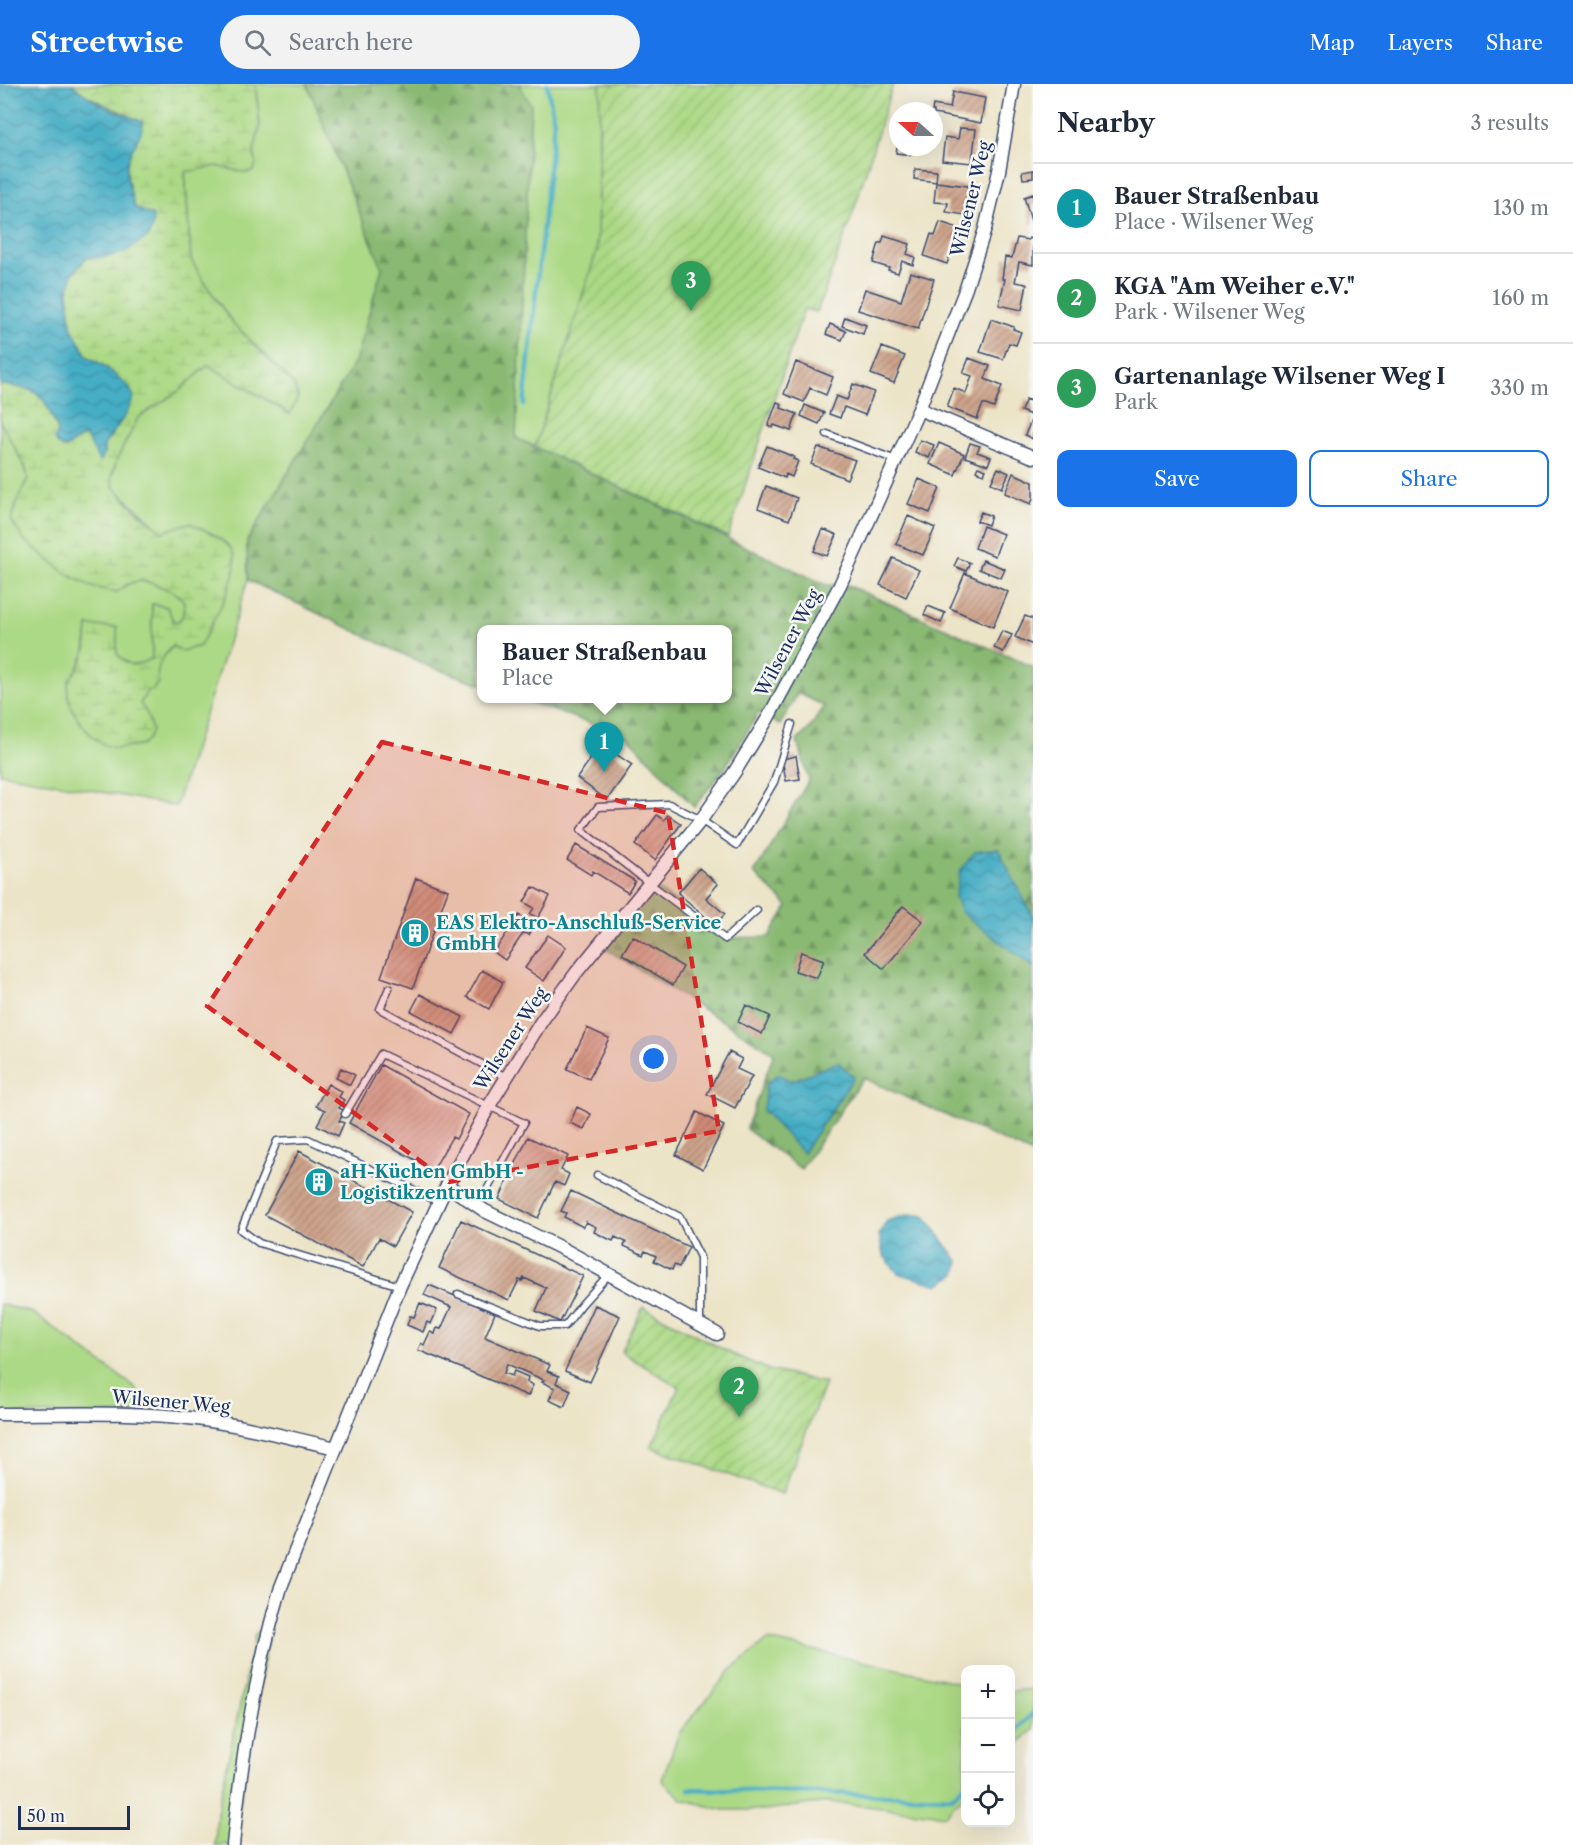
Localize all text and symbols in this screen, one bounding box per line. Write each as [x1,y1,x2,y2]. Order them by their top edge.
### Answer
search box [220,15,640,69]
text: Streetwise [30,25,184,59]
icon: search [241,26,274,59]
text: Search here [289,29,413,56]
text: Map [1310,30,1355,55]
text: Layers [1388,30,1453,55]
text: Share [1486,30,1543,55]
north arrow [889,102,943,156]
text: Nearby [1057,107,1155,139]
text: 3 results [1471,111,1549,135]
street label: Wilsener Weg [946,138,996,260]
text: Bauer Straßenbau [1114,183,1319,210]
text: 1 [1072,196,1081,220]
text: 130 m [1493,196,1549,220]
text: Place · Wilsener Weg [1114,210,1313,234]
pin: 3 [672,262,710,311]
text: KGA "Am Weiher e.V." [1114,273,1355,300]
text: 2 [1071,286,1082,310]
text: 160 m [1492,286,1549,310]
text: Park · Wilsener Weg [1114,300,1305,324]
text: Gartenanlage Wilsener Weg I [1114,363,1446,390]
text: 3 [1071,376,1082,400]
text: 330 m [1490,376,1549,400]
text: Park [1114,390,1157,414]
button: Save [1057,450,1297,507]
button: Share [1309,450,1549,507]
street label: Wilsener Weg [750,585,826,702]
popup [477,625,732,703]
text: Bauer Straßenbau [502,639,707,666]
text: Place [502,666,553,690]
pin: 1 [584,722,624,772]
place label: EAS Elektro-Anschluß-Service GmbH [436,912,722,955]
building icon: EAS Elektro-Anschluß-Service GmbH [399,917,431,949]
street label: Wilsener Weg [469,983,553,1096]
your location [639,1044,668,1073]
place label: aH-Küchen GmbH - Logistikzentrum [340,1161,524,1204]
building icon: aH-Küchen GmbH - Logistikzentrum [303,1166,335,1198]
pin: 2 [720,1368,758,1417]
street label: Wilsener Weg [110,1386,232,1418]
map controls [961,1665,1015,1827]
button: + [961,1665,1015,1719]
button: − [961,1719,1015,1773]
button: locate [961,1773,1015,1827]
scale bar [18,1803,130,1830]
text: 50 m [27,1806,65,1826]

